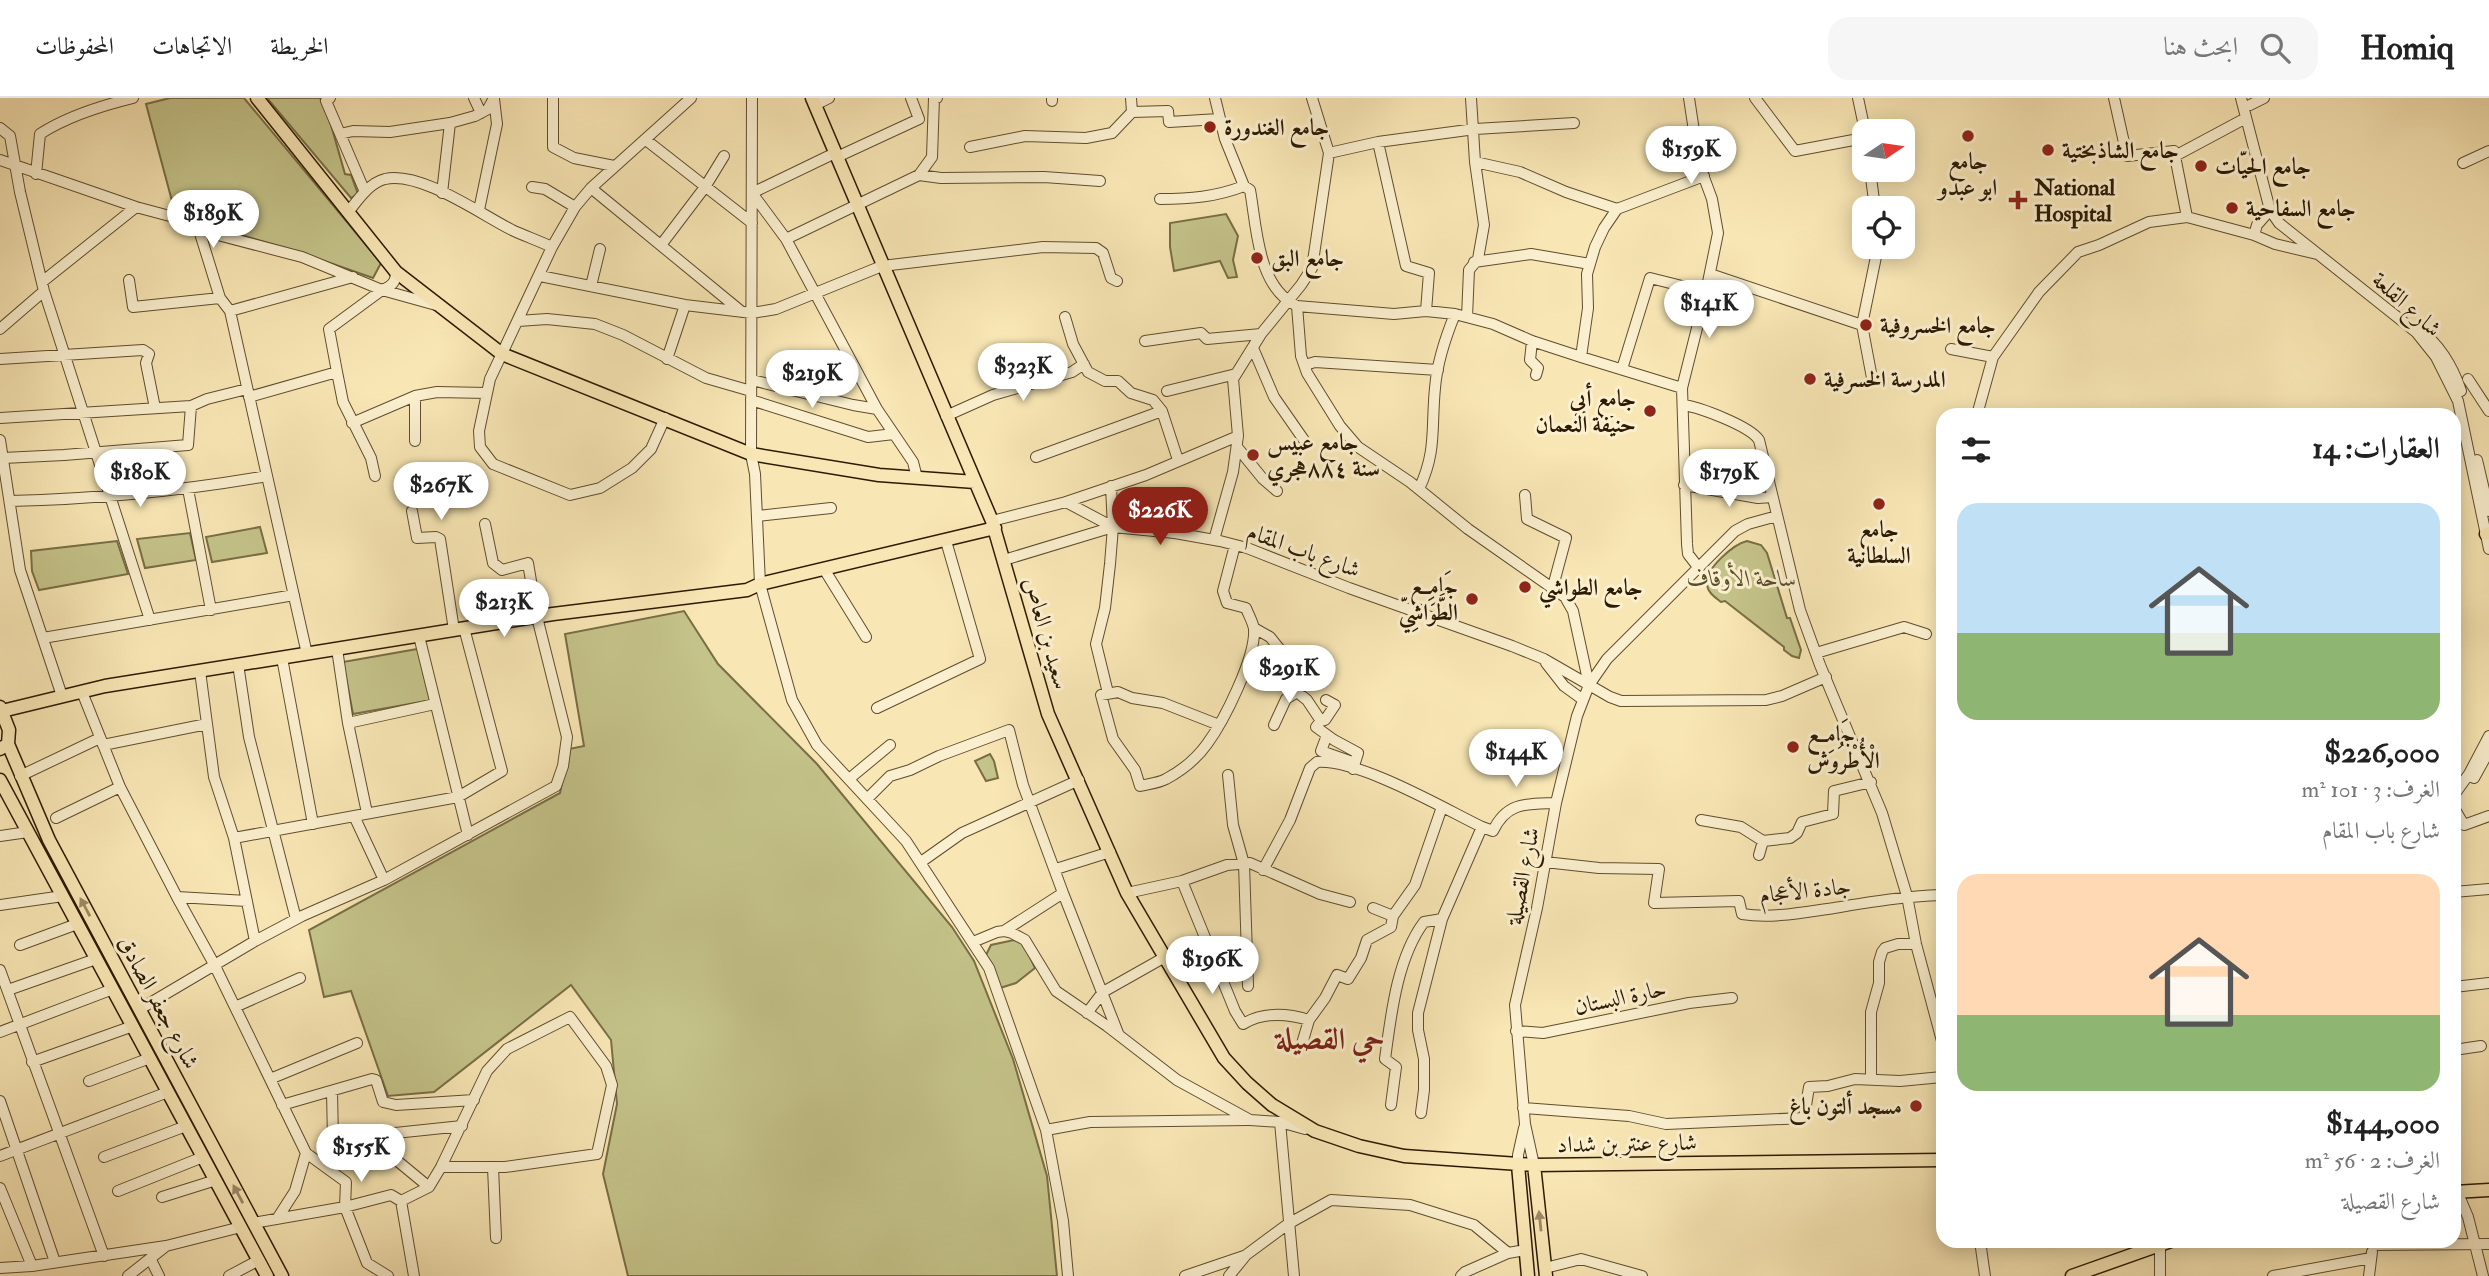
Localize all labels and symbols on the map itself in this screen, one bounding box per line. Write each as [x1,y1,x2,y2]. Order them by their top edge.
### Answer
place label: جامع الغندورة [1224,113,1329,149]
marker: جامع الغندورة [1202,119,1218,135]
north arrow [1852,119,1914,182]
pin: $159K [1642,126,1740,186]
marker: جامع ابو عبدو [1960,128,1976,144]
place label: جامع الشاذبختية [2062,136,2179,172]
marker: جامع الشاذبختية [2040,142,2056,158]
place label: جامع ابو عبدو [1936,147,1997,202]
place label: جامع الحيّات [2215,151,2311,188]
marker: جامع الحيّات [2193,158,2209,174]
place label: National Hospital [2033,173,2116,229]
pin: $189K [164,190,262,250]
marker: National Hospital [2008,190,2028,210]
place label: جامع السفاحية [2246,194,2356,230]
marker: جامع السفاحية [2224,200,2240,216]
place label: جامع البق [1271,244,1344,280]
marker: جامع البق [1249,250,1265,266]
street label: شارع القلعة [2362,265,2448,347]
pin: $141K [1660,280,1758,340]
place label: جامع الخسروفية [1880,311,1996,347]
marker: جامع الخسروفية [1858,317,1874,333]
pin: $323K [974,344,1072,403]
pin: $219K [763,350,861,410]
place label: المدرسة الخسرفية [1824,365,1946,394]
marker: المدرسة الخسرفية [1802,371,1818,387]
place label: جامع أبي حنيفة النعمان [1535,382,1636,439]
marker: جامع أبي حنيفة النعمان [1642,403,1658,419]
place label: جامع عبيس سنة ٨٨٤هجري [1267,428,1380,487]
marker: جامع عبيس سنة ٨٨٤هجري [1245,447,1261,463]
pin: $180K [91,450,189,509]
pin: $179K [1680,450,1778,509]
pin: $267K [392,462,490,522]
pin: $226K [1111,488,1209,547]
marker: جامع السلطانية [1871,496,1887,512]
place label: جامع السلطانية [1847,515,1911,570]
street label: شارع باب المقام [1242,517,1364,589]
park label: ساحة الأوقاف [1687,562,1797,593]
place label: جَامِع الطَّوَاشِيّ [1399,570,1458,634]
place label: جامع الطواشي [1539,573,1643,609]
street label: سعيد بن العاص [1017,574,1076,693]
marker: جامع الطواشي [1517,579,1533,595]
pin: $213K [455,580,553,639]
marker: جَامِع الطَّوَاشِيّ [1464,591,1480,607]
pin: $291K [1240,646,1338,705]
place label: جَامِع الْأُطْرُوش [1807,718,1880,775]
pin: $144K [1467,730,1565,789]
marker: جَامِع الْأُطْرُوش [1785,739,1801,755]
street label: شارع القصيلة [1499,825,1551,929]
street label: جادة الأعجام [1758,869,1853,915]
one-way arrow [79,897,91,917]
street label: شارع جعفر الصادق [107,931,206,1076]
pin: $196K [1163,936,1261,996]
street label: حارة البستان [1571,974,1669,1021]
district label: حي القصيلة [1274,1021,1384,1064]
place label: مسجد ألتون باغ [1789,1090,1902,1125]
marker: مسجد ألتون باغ [1908,1098,1924,1114]
pin: $155K [312,1124,410,1184]
street label: شارع عنتر بن شداد [1557,1128,1697,1164]
one-way arrow [232,1184,244,1204]
one-way arrow [1534,1210,1545,1232]

